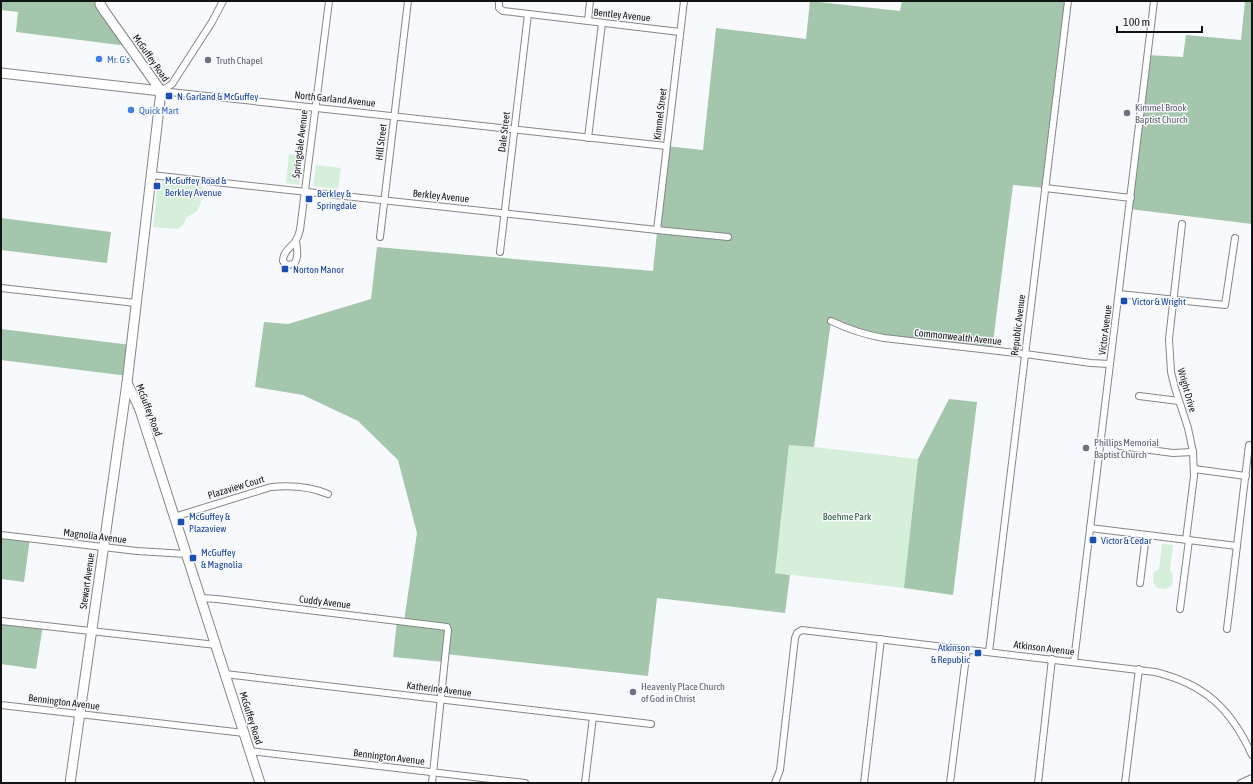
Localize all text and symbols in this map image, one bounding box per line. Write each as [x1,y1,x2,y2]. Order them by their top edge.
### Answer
street label: Bentley Avenue [593,7,651,24]
scale bar [1117,8,1202,34]
text: 100 m [1123,15,1150,29]
street label: McGuffey Road [131,32,171,84]
marker: Mr. G's [94,54,104,64]
place label: Mr. G's [107,54,130,65]
marker: Truth Chapel [203,55,213,65]
place label: Truth Chapel [216,55,263,66]
street label: Kimmel Street [651,87,669,141]
street label: North Garland Avenue [294,89,377,109]
marker: N. Garland & McGuffey [164,91,174,101]
place label: N. Garland & McGuffey [177,91,258,102]
place label: Kimmel Brook Baptist Church [1135,102,1188,125]
marker: Quick Mart [126,105,136,115]
place label: Quick Mart [139,105,179,116]
marker: Kimmel Brook Baptist Church [1122,108,1132,118]
street label: Springdale Avenue [290,109,310,179]
street label: Dale Street [496,111,512,153]
street label: Hill Street [373,123,389,161]
place label: McGuffey Road & Berkley Avenue [165,175,227,198]
marker: McGuffey Road & Berkley Avenue [152,181,162,191]
place label: Berkley & Springdale [317,188,357,211]
street label: Berkley Avenue [412,188,470,204]
marker: Berkley & Springdale [304,194,314,204]
marker: Norton Manor [280,264,290,274]
place label: Norton Manor [293,264,345,275]
street label: Republic Avenue [1009,293,1027,356]
marker: Victor & Wright [1119,296,1129,306]
place label: Victor & Wright [1132,296,1186,307]
street label: Victor Avenue [1096,304,1114,356]
street label: Commonwealth Avenue [914,327,1003,347]
street label: Wright Drive [1175,367,1199,414]
street label: McGuffey Road [134,382,164,438]
place label: Phillips Memorial Baptist Church [1094,437,1159,460]
marker: Phillips Memorial Baptist Church [1081,443,1091,453]
street label: Plazaview Court [206,473,266,501]
place label: McGuffey & Plazaview [189,511,231,534]
park label: Boehme Park [823,511,872,522]
marker: McGuffey & Plazaview [176,517,186,527]
street label: Magnolia Avenue [63,527,128,545]
marker: Victor & Cedar [1088,535,1098,545]
place label: Victor & Cedar [1101,535,1153,546]
place label: McGuffey & Magnolia [201,547,243,570]
street label: Stewart Avenue [78,552,96,610]
marker: McGuffey & Magnolia [188,553,198,563]
street label: Cuddy Avenue [299,593,352,611]
street label: Atkinson Avenue [1013,639,1075,657]
place label: Atkinson & Republic [931,642,970,665]
marker: Atkinson & Republic [973,648,983,658]
street label: Katherine Avenue [406,680,473,698]
place label: Heavenly Place Church of God in Christ [641,681,725,704]
marker: Heavenly Place Church of God in Christ [628,687,638,697]
street label: McGuffey Road [237,690,265,746]
street label: Bennington Avenue [28,692,101,712]
street label: Bennington Avenue [353,747,426,767]

